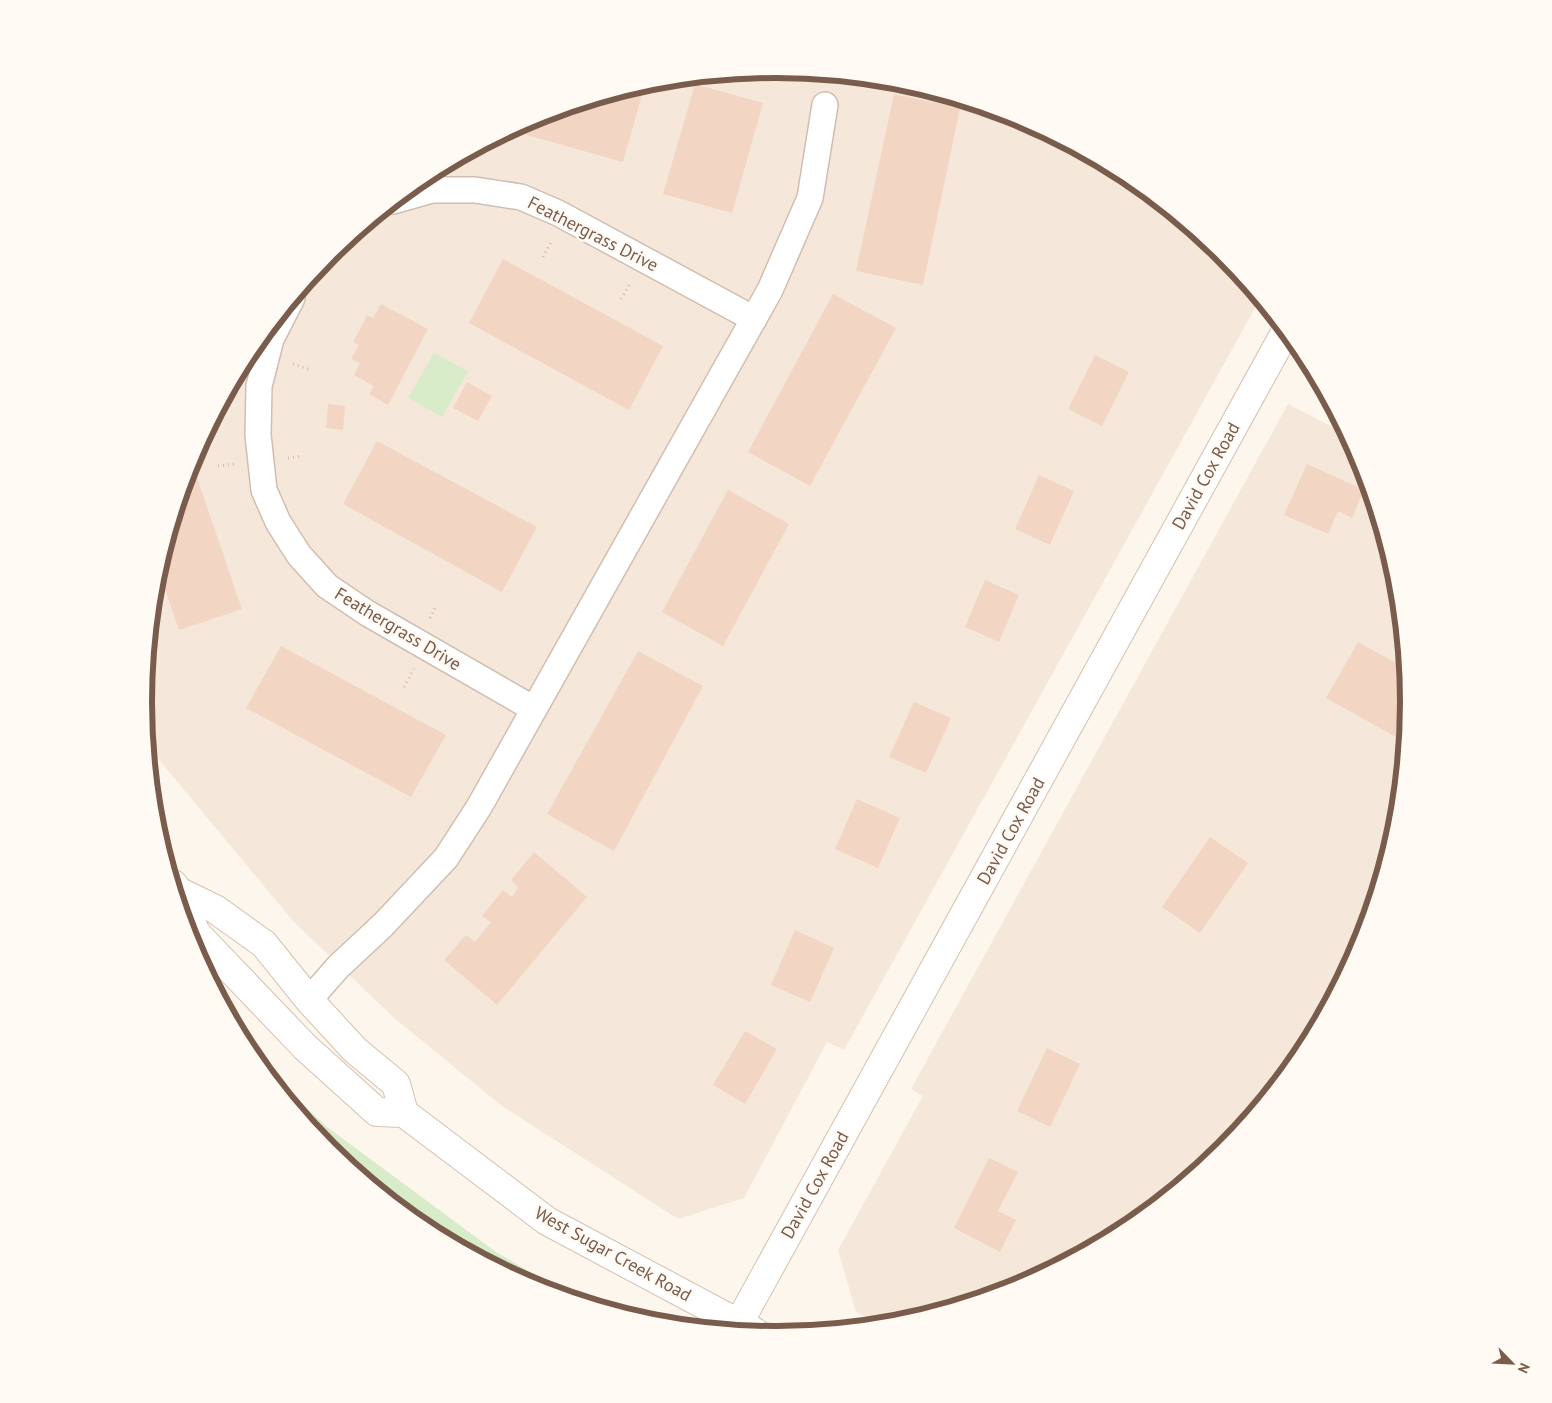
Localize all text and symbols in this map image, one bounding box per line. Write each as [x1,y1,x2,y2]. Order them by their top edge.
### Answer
street label: Feathergrass Drive [524,191,662,276]
street label: David Cox Road [1167,418,1245,533]
street label: Feathergrass Drive [331,582,466,675]
street label: David Cox Road [972,773,1050,888]
street label: David Cox Road [776,1127,854,1242]
street label: West Sugar Creek Road [531,1201,696,1306]
north arrow [1487,1338,1537,1388]
text: N [1514,1360,1534,1376]

